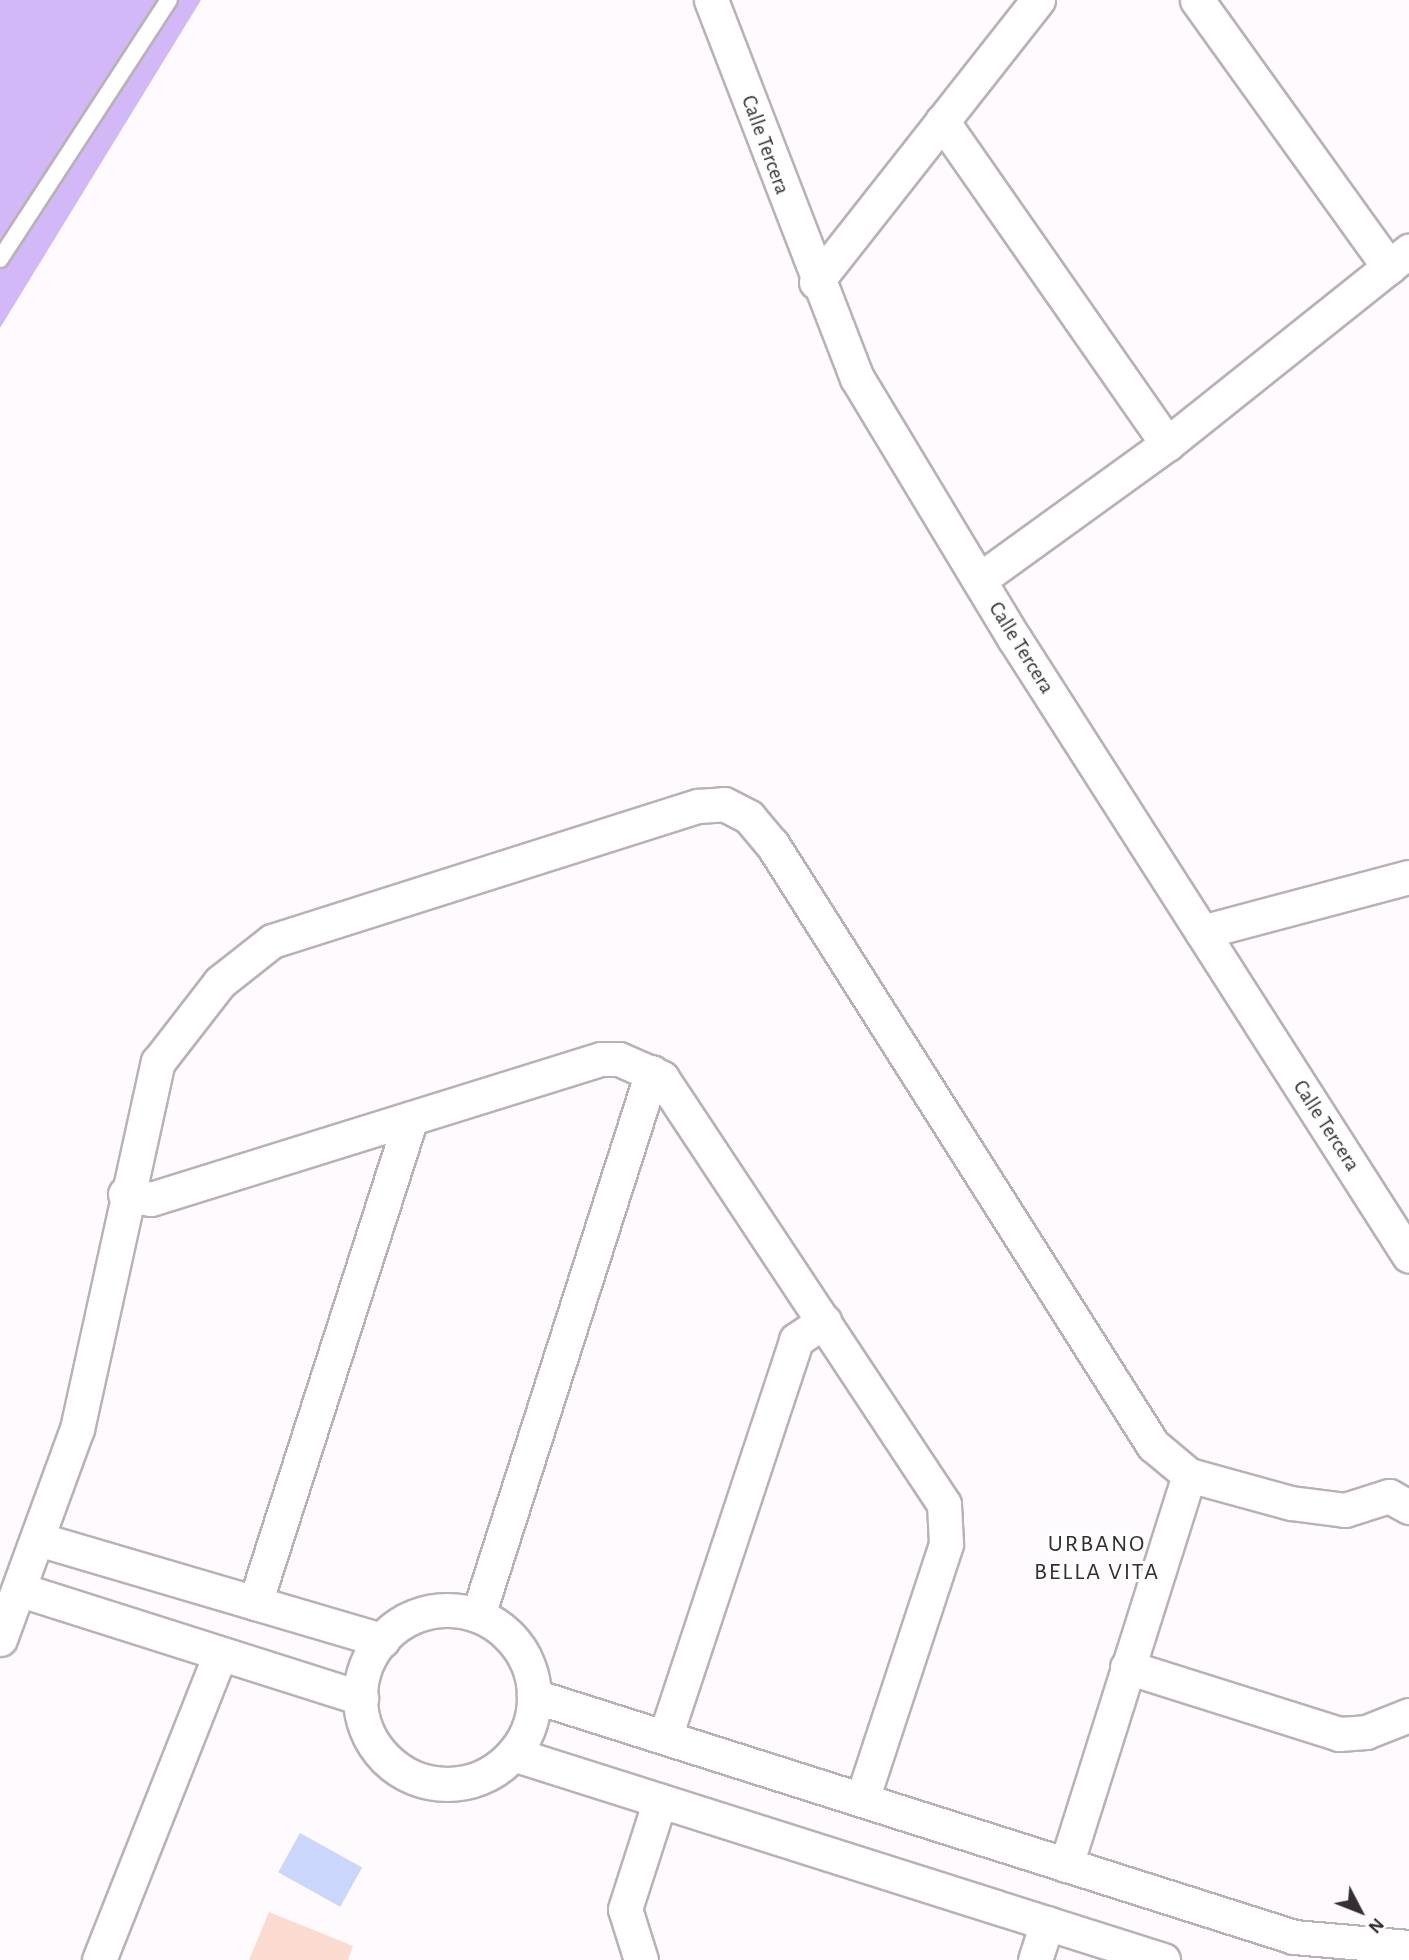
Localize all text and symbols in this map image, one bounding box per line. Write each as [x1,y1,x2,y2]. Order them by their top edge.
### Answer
street label: Calle Tercera [735,92,795,198]
street label: Calle Tercera [983,597,1059,699]
street label: Calle Tercera [1287,1076,1365,1176]
district label: URBANO BELLA VITA [1035,1531,1159,1587]
north arrow [1325,1876,1395,1946]
text: N [1364,1914,1387,1937]

